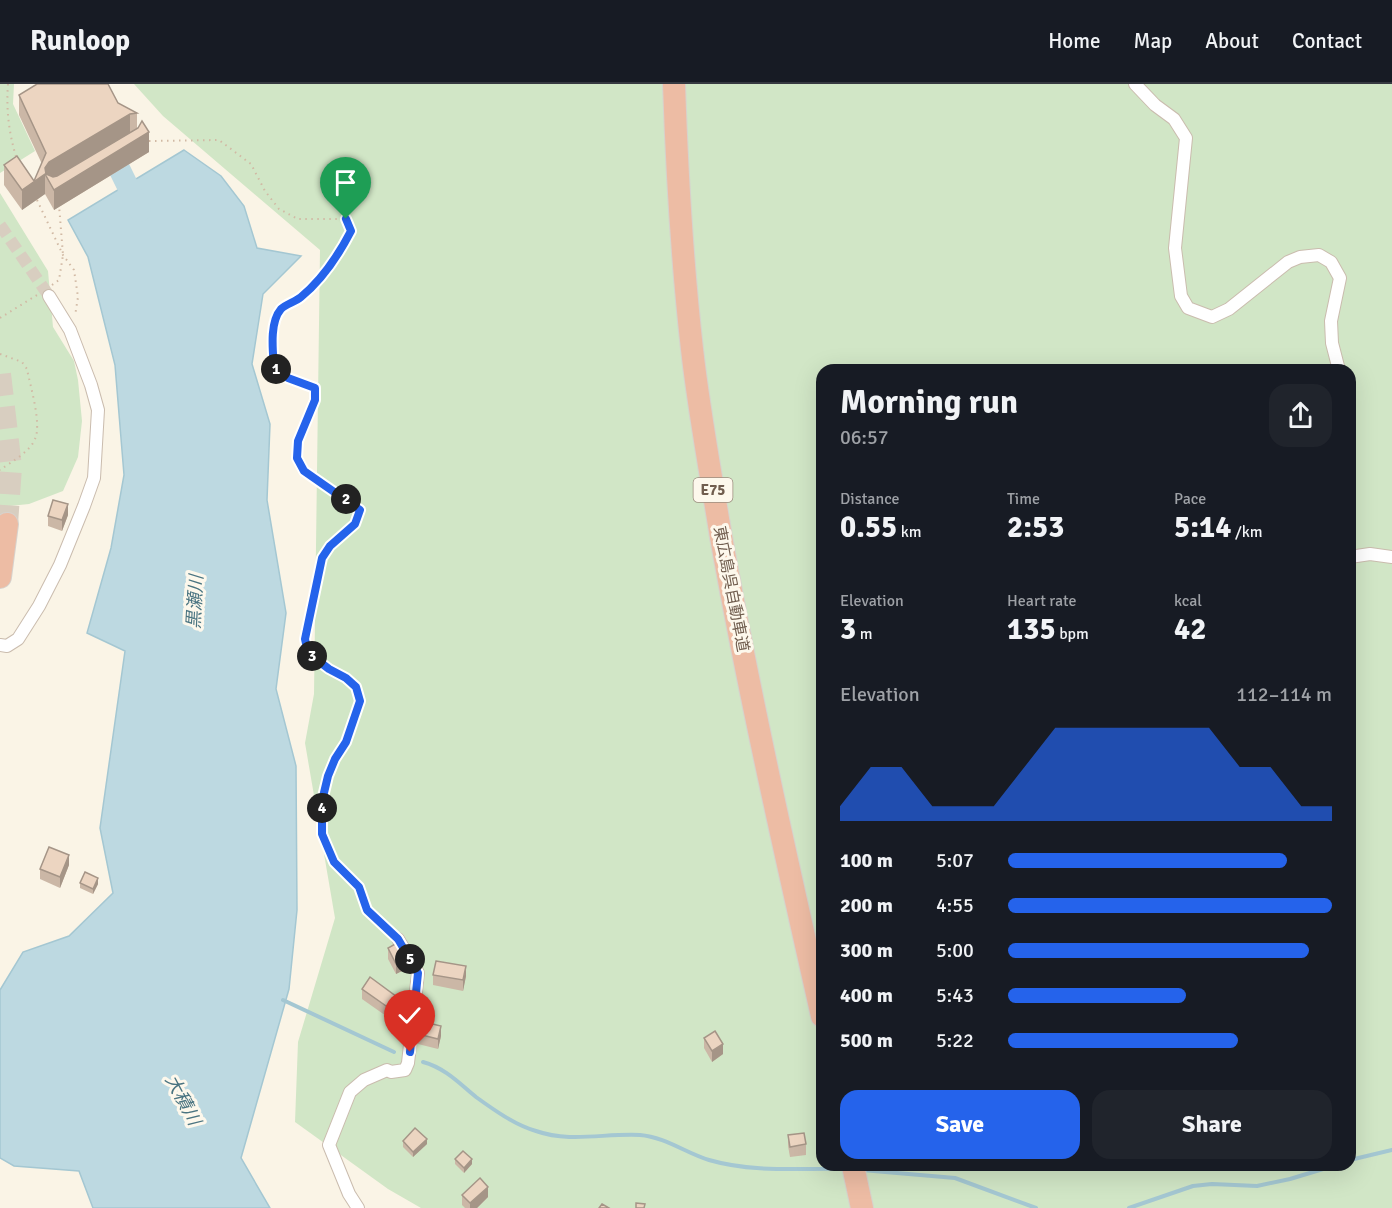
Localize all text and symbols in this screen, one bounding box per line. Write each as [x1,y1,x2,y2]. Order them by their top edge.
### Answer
text: Runloop [30,24,130,58]
text: Home [1048,28,1101,54]
text: Map [1134,28,1172,54]
text: About [1205,28,1259,54]
text: Contact [1292,28,1362,54]
pin [320,157,371,219]
icon: arrive [329,166,362,199]
pin: 1 [261,354,291,384]
text: 1 [272,359,280,379]
text: Morning run [840,382,1018,423]
button: share [1269,384,1332,447]
text: 06:57 [840,425,889,450]
road number: E75 [694,478,732,502]
pin: 2 [331,484,361,514]
text: 2 [342,489,350,509]
text: Distance [840,489,900,509]
text: Time [1007,489,1040,509]
text: Pace [1174,489,1206,509]
text: 0.55 [840,509,897,546]
text: 2:53 [1007,509,1064,546]
text: 5:14 [1174,509,1231,546]
text: km [897,522,922,542]
text: /km [1231,522,1263,542]
street label: 東広島呉自動車道 [709,524,753,654]
water label: 黒瀬川 [183,572,208,630]
text: Elevation [840,591,904,611]
text: Heart rate [1007,591,1076,611]
text: kcal [1174,591,1202,611]
text: 3 [840,611,856,648]
text: 135 [1007,611,1056,648]
text: 42 [1174,611,1206,648]
text: m [856,624,872,644]
text: bpm [1056,624,1089,644]
pin: 3 [297,641,327,671]
text: 3 [308,646,316,666]
text: Elevation [840,682,920,707]
text: 112–114 m [1236,682,1332,707]
pin: 4 [307,793,337,823]
text: 4 [318,798,326,818]
text: 100 m [840,848,893,873]
text: 5:07 [936,848,974,873]
text: 200 m [840,893,893,918]
text: 4:55 [936,893,974,918]
text: 300 m [840,938,893,963]
text: 5:00 [936,938,974,963]
pin: 5 [395,944,425,974]
text: 5 [406,949,414,969]
text: 400 m [840,983,893,1008]
text: 5:43 [936,983,974,1008]
pin [384,990,435,1052]
icon: check [393,999,426,1032]
text: 500 m [840,1028,893,1053]
text: 5:22 [936,1028,974,1053]
water label: 大積川 [161,1071,206,1131]
button: Save [840,1090,1080,1159]
button: Share [1092,1090,1332,1159]

